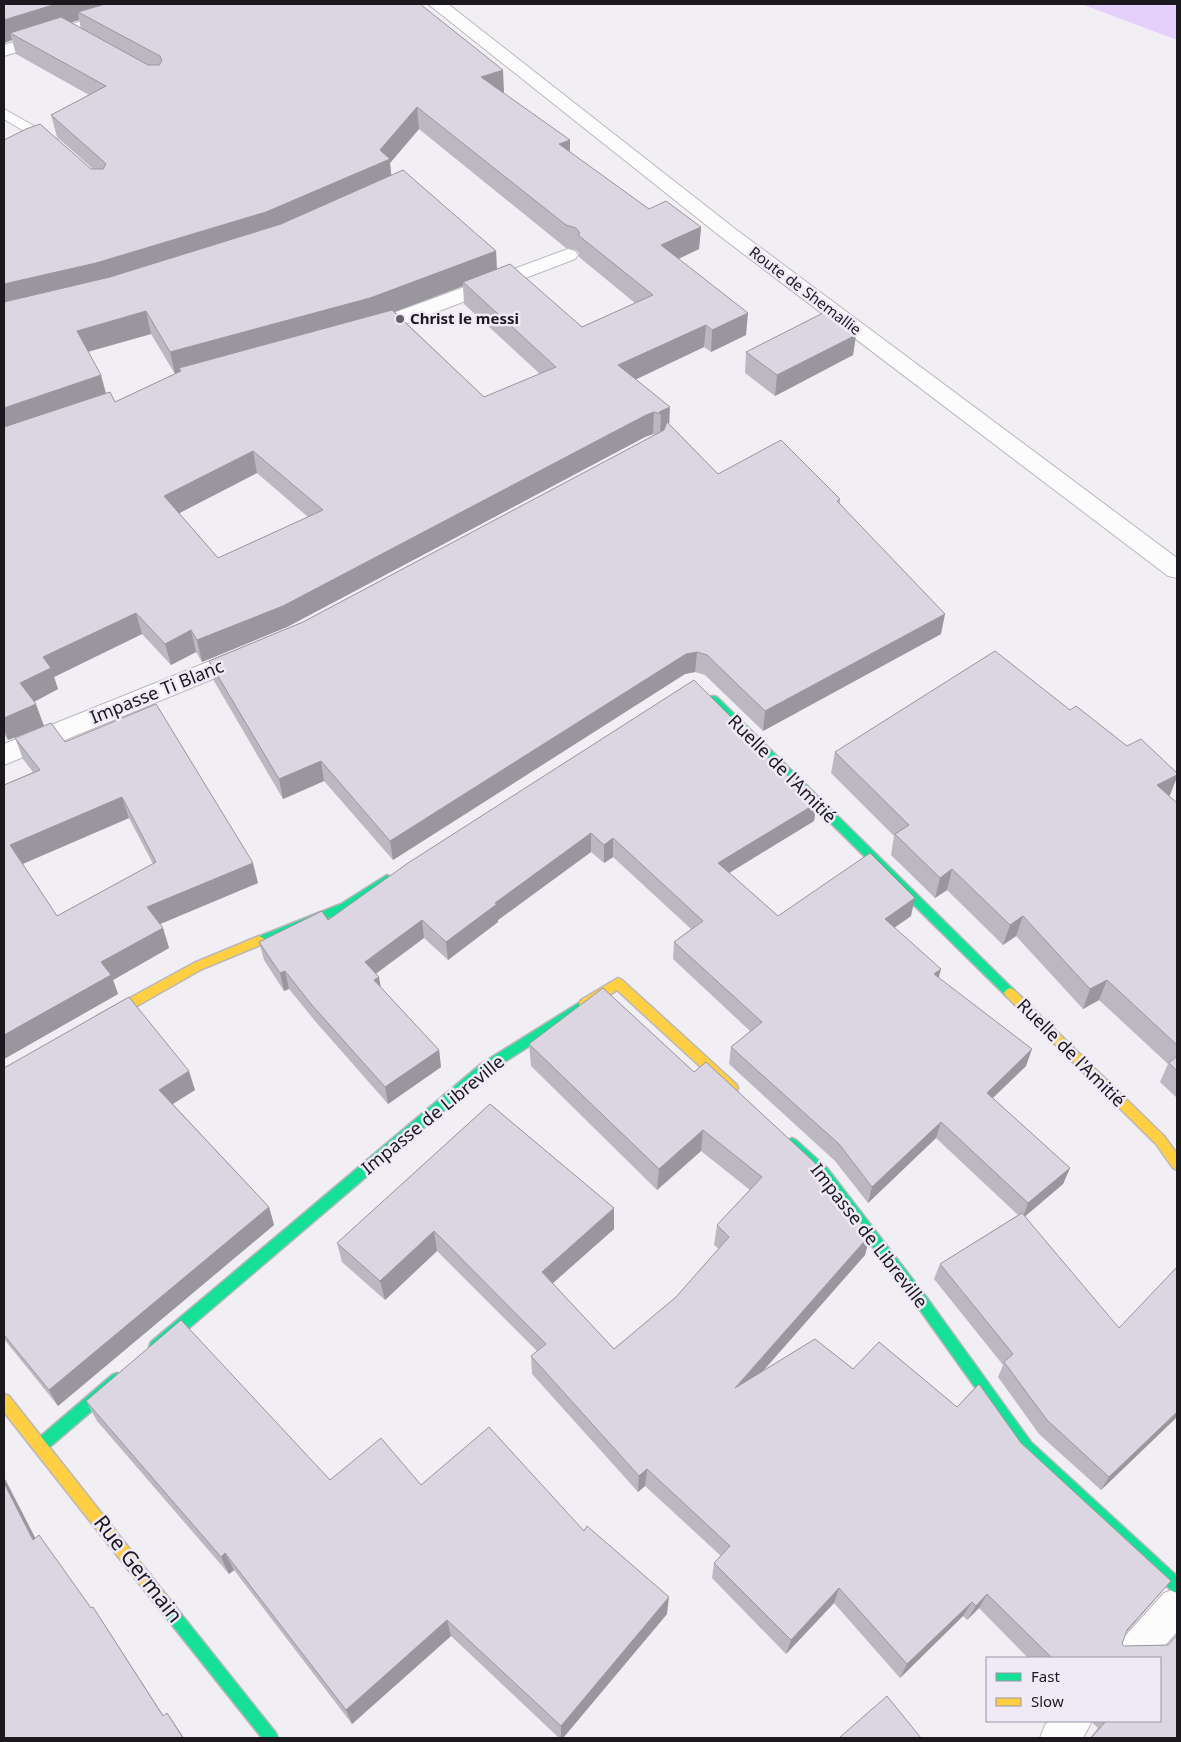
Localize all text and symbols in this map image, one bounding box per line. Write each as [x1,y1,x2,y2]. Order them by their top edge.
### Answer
street label: Route de Shemallie [745,241,866,339]
place label: Christ le messi [410,308,519,328]
marker: Christ le messi [394,313,406,325]
street label: Impasse Ti Blanc [86,653,227,729]
street label: Ruelle de l'Amitié [723,709,842,828]
street label: Ruelle de l'Amitié [1012,993,1131,1112]
street label: Impasse de Libreville [356,1049,509,1179]
street label: Impasse de Libreville [806,1158,934,1313]
street label: Rue Germain [88,1509,190,1628]
legend [986,1657,1161,1722]
text: Fast [1031,1666,1060,1686]
text: Slow [1031,1691,1064,1711]

